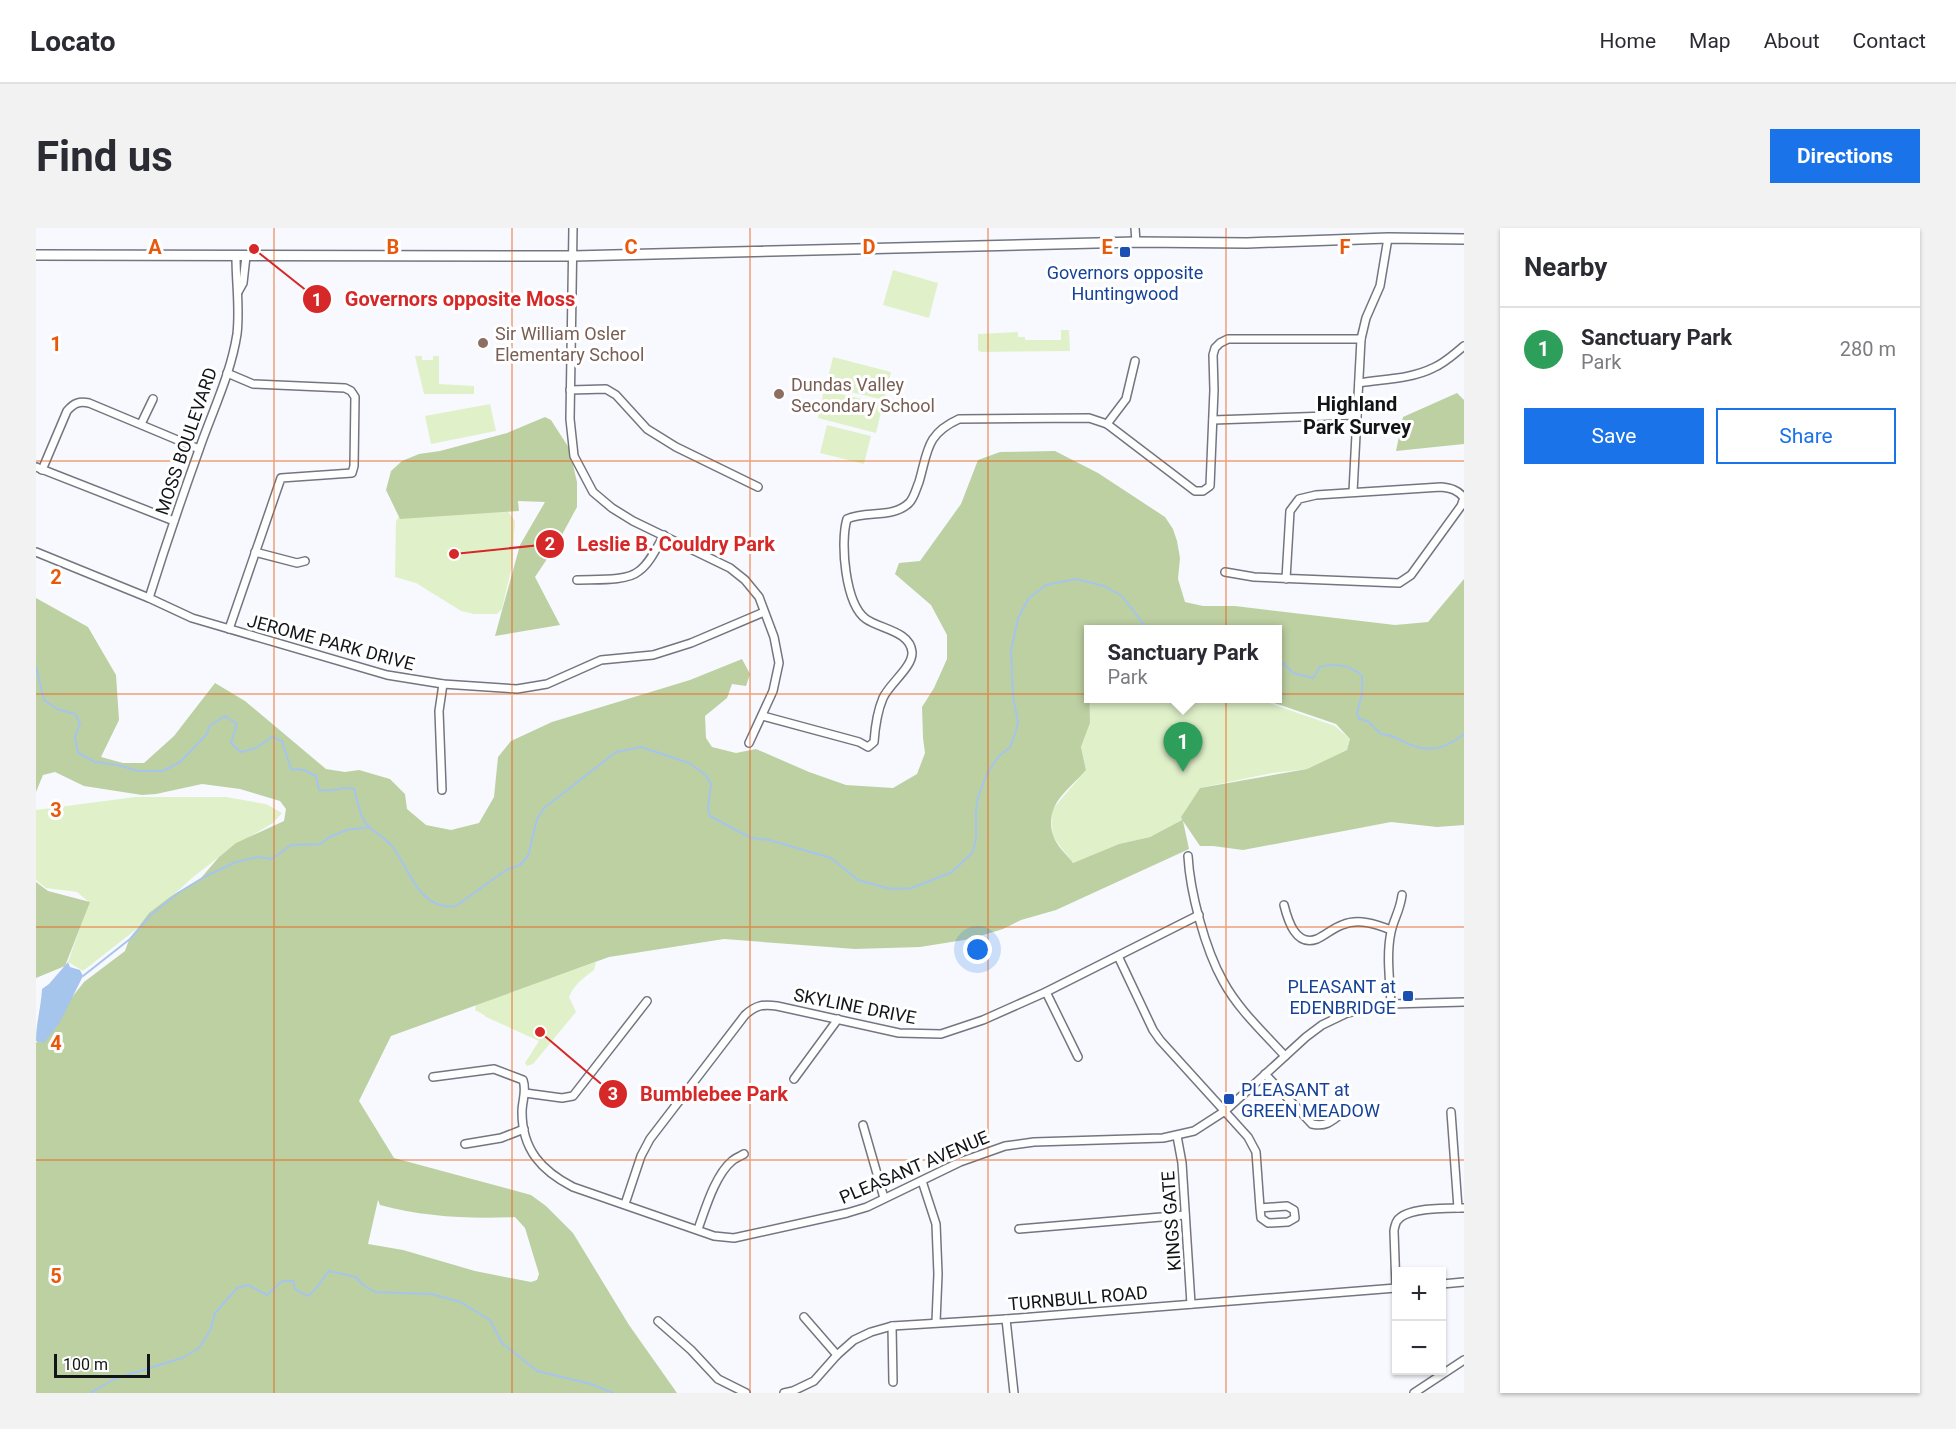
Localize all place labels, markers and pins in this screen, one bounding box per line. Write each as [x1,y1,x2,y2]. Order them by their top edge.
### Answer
marker: Governors opposite Huntingwood [1118,245,1132,259]
place label: Governors opposite Huntingwood [1047,262,1203,304]
callout: Governors opposite Moss [302,280,587,318]
place label: Sir William Osler Elementary School [495,323,644,365]
marker: Sir William Osler Elementary School [476,336,490,350]
place label: Dundas Valley Secondary School [791,374,935,416]
marker: Dundas Valley Secondary School [772,387,786,401]
callout: Leslie B. Couldry Park [535,525,787,563]
pin: 1 [1164,722,1202,772]
place label: PLEASANT at EDENBRIDGE [1287,976,1396,1018]
marker: PLEASANT at EDENBRIDGE [1401,989,1415,1003]
callout: Bumblebee Park [598,1075,800,1113]
place label: PLEASANT at GREEN MEADOW [1241,1079,1380,1121]
marker: PLEASANT at GREEN MEADOW [1222,1092,1236,1106]

